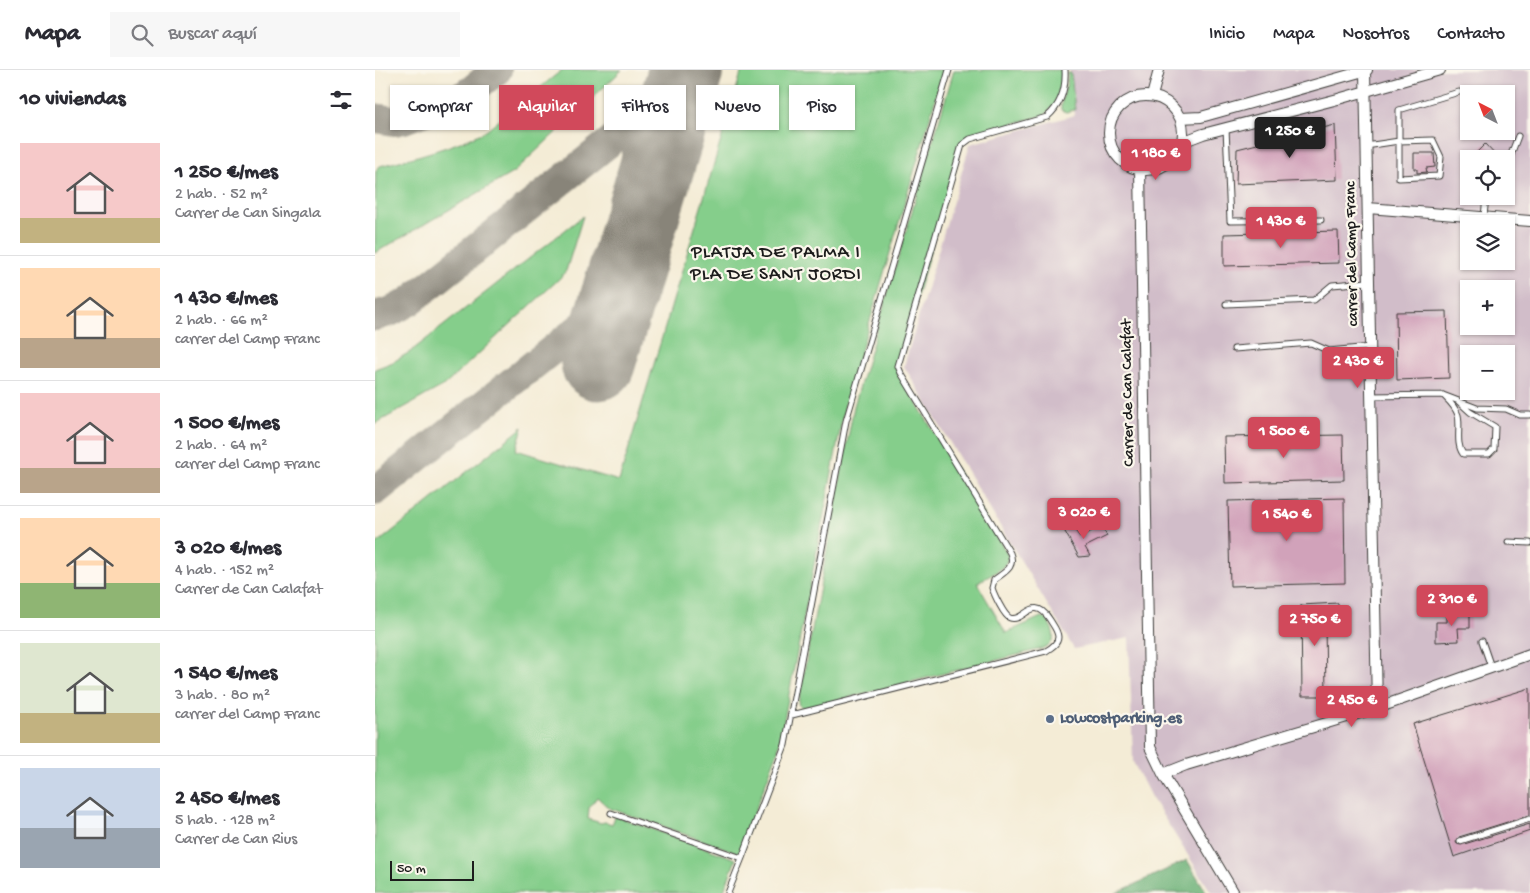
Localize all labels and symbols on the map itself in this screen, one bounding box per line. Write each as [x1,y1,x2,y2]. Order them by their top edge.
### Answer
north arrow [1460,85,1515,140]
pin: 1 250 € [1244,116,1336,159]
pin: 1 180 € [1110,138,1202,181]
street label: carrer del Camp Franc [1342,181,1364,326]
pin: 1 430 € [1235,206,1327,249]
district label: PLATJA DE PALMA I PLA DE SANT JORDI [689,242,862,287]
street label: Carrer de Can Calafat [1118,318,1140,467]
pin: 2 430 € [1312,346,1404,389]
pin: 1 500 € [1238,416,1330,459]
pin: 3 020 € [1038,498,1130,540]
pin: 1 540 € [1241,500,1333,542]
pin: 2 310 € [1406,584,1498,627]
pin: 2 750 € [1269,604,1361,647]
pin: 2 450 € [1306,686,1398,728]
place label: Lowcostparking.es [1060,710,1183,729]
marker: Lowcostparking.es [1044,713,1056,725]
scale bar [390,858,474,881]

